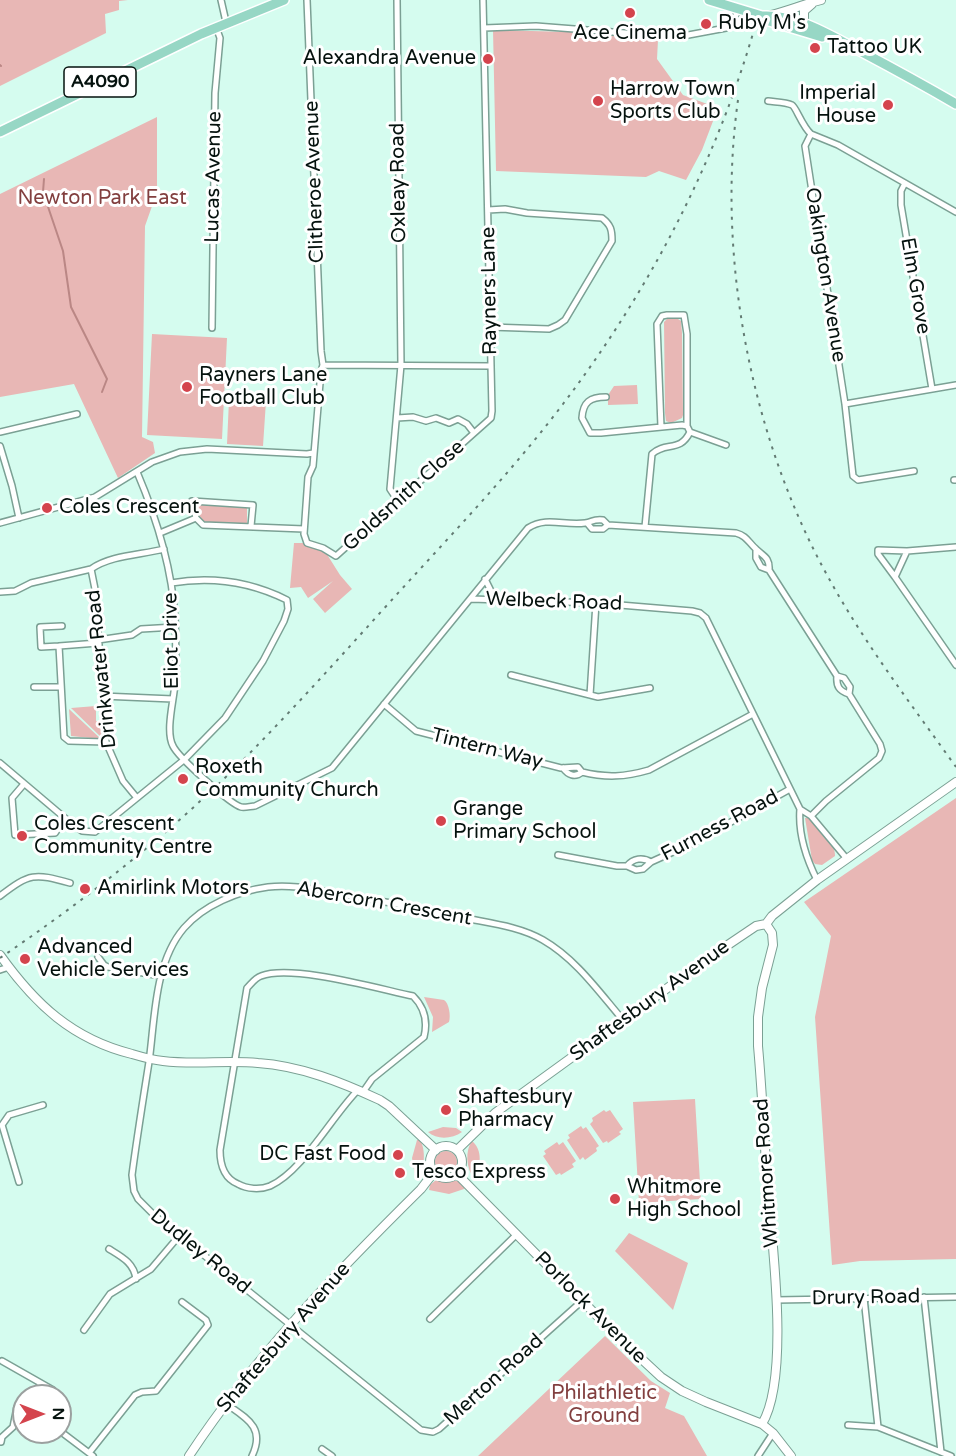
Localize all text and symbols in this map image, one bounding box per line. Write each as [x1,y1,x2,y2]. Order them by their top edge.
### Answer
marker: Ace Cinema [623,6,637,20]
place label: Ruby M's [718,12,806,36]
marker: Ruby M's [699,17,713,31]
place label: Ace Cinema [573,22,687,46]
place label: Tattoo UK [827,36,922,60]
marker: Tattoo UK [808,41,822,55]
place label: Alexandra Avenue [302,47,476,71]
marker: Alexandra Avenue [481,52,495,66]
road number: A4090 [64,67,136,97]
place label: Harrow Town Sports Club [610,78,735,125]
place label: Imperial House [799,82,876,129]
marker: Harrow Town Sports Club [591,94,605,108]
marker: Imperial House [881,98,895,112]
street label: Clitheroe Avenue [300,100,330,264]
street label: Lucas Avenue [201,111,227,243]
street label: Oxleay Road [386,123,412,243]
street label: Oakington Avenue [799,186,851,364]
park label: Newton Park East [17,187,187,211]
street label: Rayners Lane [477,227,503,355]
street label: Elm Grove [895,236,935,336]
place label: Rayners Lane Football Club [199,364,327,411]
marker: Rayners Lane Football Club [180,380,194,394]
street label: Goldsmith Close [338,435,470,557]
place label: Coles Crescent [59,496,199,520]
marker: Coles Crescent [40,501,54,515]
street label: Welbeck Road [485,588,623,616]
street label: Drinkwater Road [82,589,122,749]
street label: Eliot Drive [159,592,185,690]
street label: Tintern Way [429,724,545,774]
place label: Roxeth Community Church [195,756,379,803]
marker: Roxeth Community Church [176,772,190,786]
street label: Furness Road [657,785,783,867]
place label: Grange Primary School [453,798,597,845]
place label: Coles Crescent Community Centre [34,813,212,860]
marker: Grange Primary School [434,814,448,828]
marker: Coles Crescent Community Centre [15,829,29,843]
place label: Amirlink Motors [97,877,249,901]
street label: Abercorn Crescent [295,877,473,931]
marker: Amirlink Motors [78,882,92,896]
street label: Shaftesbury Avenue [566,935,734,1067]
place label: Advanced Vehicle Services [37,936,189,983]
marker: Advanced Vehicle Services [18,952,32,966]
place label: Shaftesbury Pharmacy [458,1086,572,1133]
street label: Whitmore Road [750,1098,784,1248]
marker: Shaftesbury Pharmacy [439,1103,453,1117]
place label: DC Fast Food [259,1143,386,1167]
marker: DC Fast Food [391,1148,405,1162]
place label: Tesco Express [412,1161,546,1185]
marker: Tesco Express [393,1166,407,1180]
place label: Whitmore High School [627,1176,741,1223]
marker: Whitmore High School [608,1192,622,1206]
street label: Dudley Road [145,1204,255,1300]
street label: Porlock Avenue [529,1247,651,1369]
street label: Shaftesbury Avenue [212,1258,356,1418]
street label: Drury Road [812,1285,920,1311]
street label: Merton Road [439,1329,549,1431]
park label: Philathletic Ground [551,1382,657,1429]
north arrow [12,1384,72,1444]
text: N [48,1408,68,1420]

